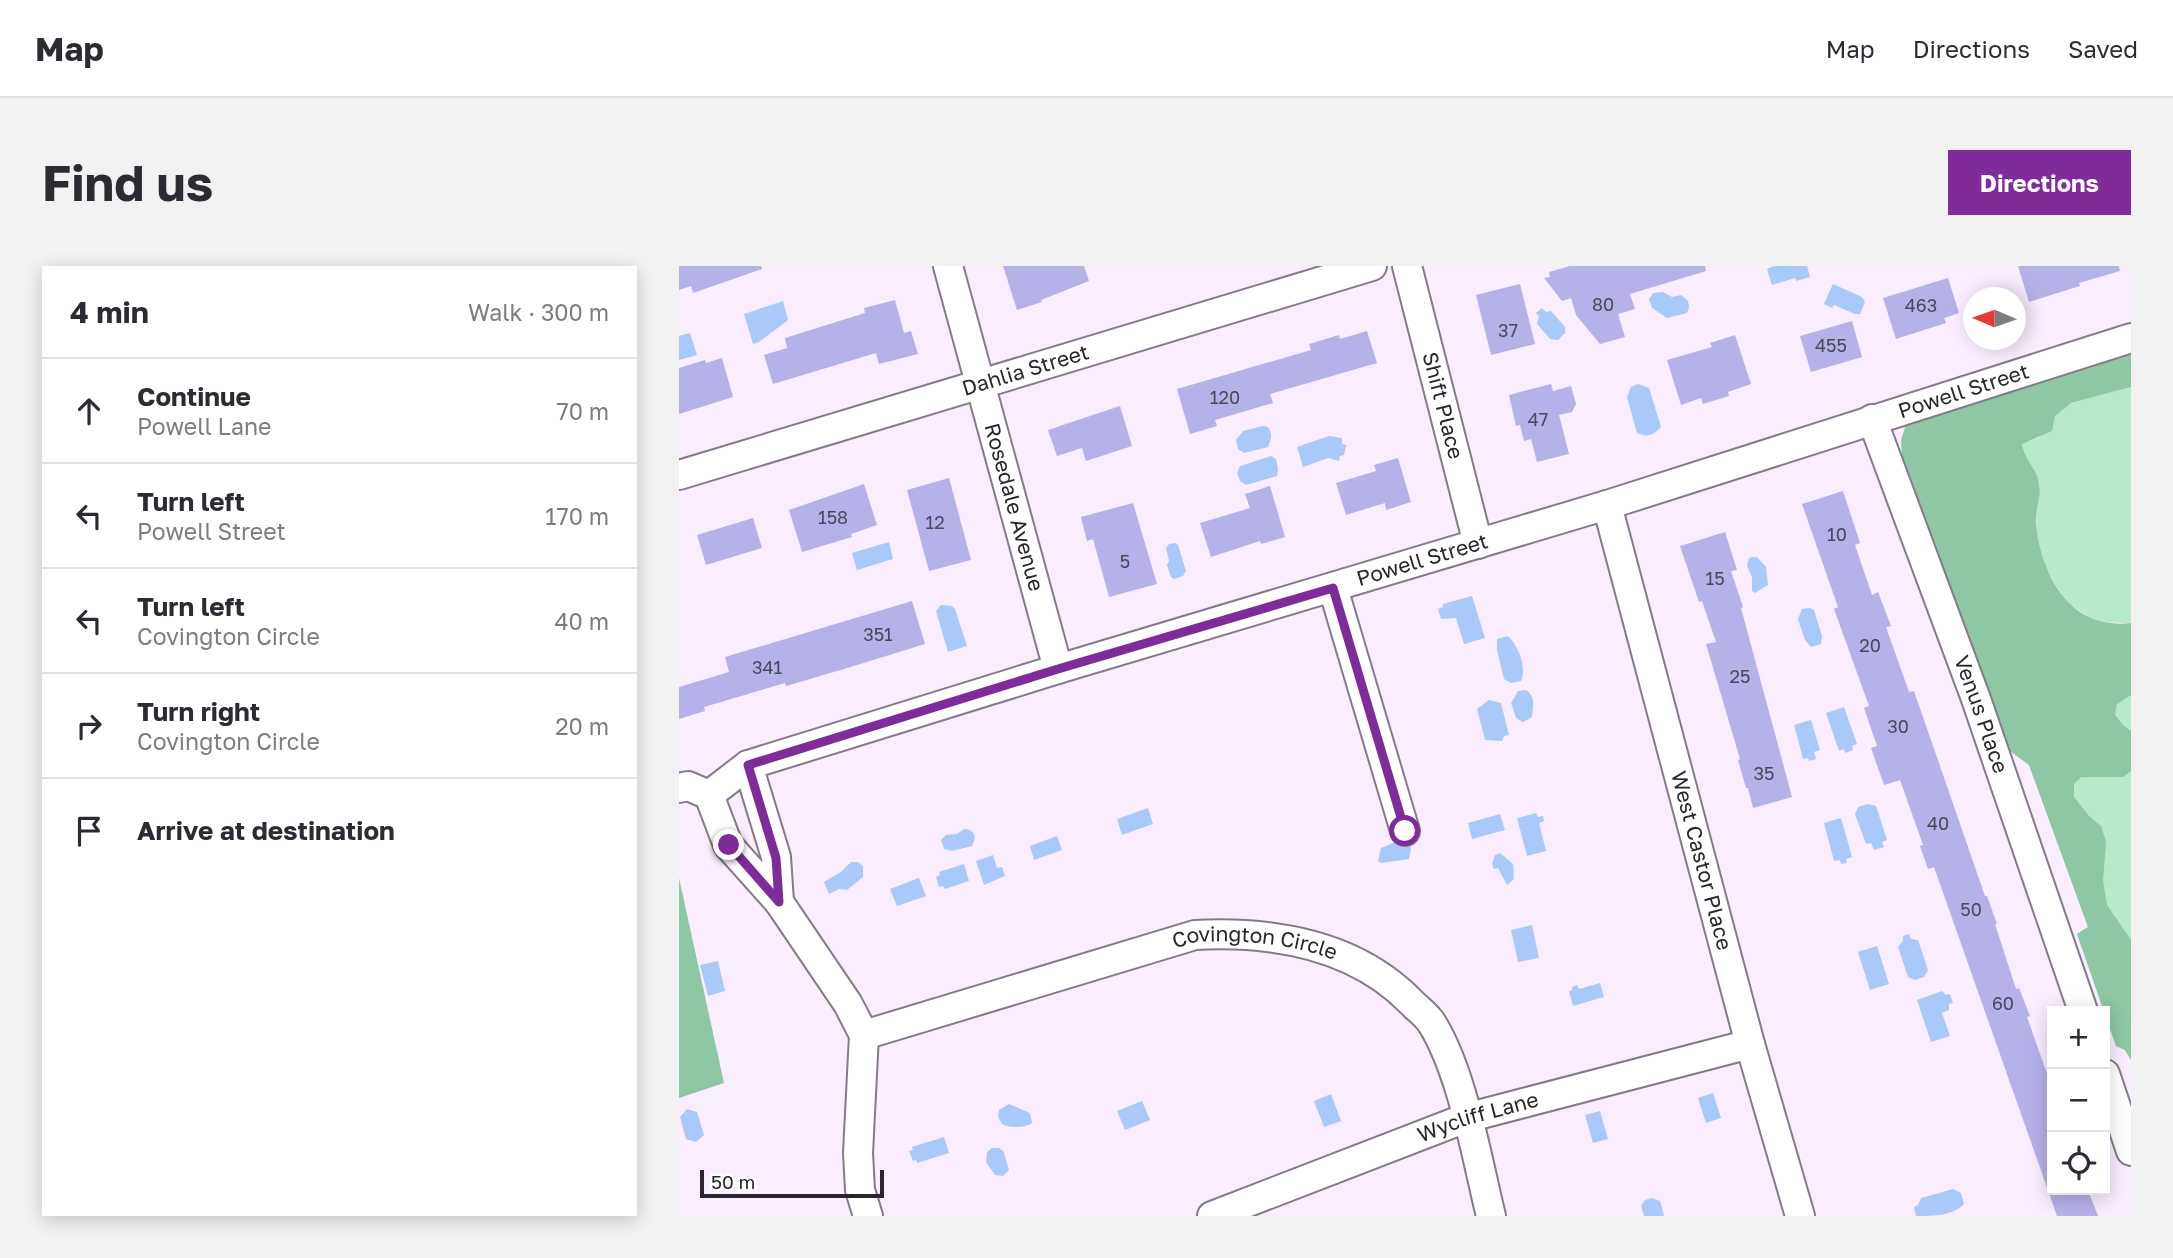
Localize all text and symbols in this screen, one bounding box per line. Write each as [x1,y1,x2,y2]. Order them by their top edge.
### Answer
text: Map [35,29,104,68]
text: Map [1826,34,1875,63]
text: Directions [1913,34,2030,63]
text: Saved [2068,34,2138,63]
button: Directions [1948,150,2131,215]
text: Find us [42,153,213,212]
north arrow [1963,287,2026,350]
house number: 80 [1592,293,1614,315]
text: 4 min [70,294,149,330]
house number: 463 [1905,294,1937,316]
text: Walk · 300 m [468,298,609,326]
house number: 37 [1498,319,1518,341]
house number: 455 [1815,334,1847,356]
street label: Dahlia Street [959,338,1092,401]
street label: Shift Place [1417,349,1470,462]
street label: Powell Street [1895,357,2032,423]
text: Continue [137,381,251,412]
house number: 120 [1210,386,1240,408]
icon: ahead [70,392,108,430]
text: 70 m [556,397,609,425]
house number: 47 [1528,408,1548,430]
text: Powell Lane [137,412,271,440]
street label: Rosedale Avenue [979,420,1050,594]
text: Turn left [137,486,245,517]
icon: left [70,497,108,535]
text: 170 m [545,502,609,530]
house number: 158 [818,506,848,528]
house number: 12 [925,511,945,533]
text: Powell Street [137,517,286,545]
house number: 10 [1827,523,1847,545]
street label: Powell Street [1353,527,1491,591]
house number: 5 [1120,550,1130,572]
house number: 15 [1705,567,1725,589]
text: Turn left [137,591,245,622]
icon: left [70,602,108,640]
text: 40 m [555,607,609,635]
text: Covington Circle [137,622,320,650]
house number: 351 [863,623,893,645]
house number: 20 [1859,634,1881,656]
street label: Venus Place [1949,652,2014,777]
house number: 341 [752,656,782,678]
house number: 25 [1730,665,1750,687]
text: Turn right [137,696,260,727]
icon: right [70,707,108,745]
text: 20 m [555,712,609,740]
house number: 30 [1887,715,1909,737]
text: Covington Circle [137,727,320,755]
house number: 35 [1754,762,1774,784]
street label: West Castor Place [1666,768,1739,953]
icon: arrive [70,812,108,850]
house number: 40 [1927,812,1949,834]
text: Arrive at destination [137,815,395,846]
route start [1389,815,1420,846]
route end [713,829,744,860]
house number: 50 [1960,898,1982,920]
street label: Covington Circle [1169,920,1341,965]
house number: 60 [1992,992,2014,1014]
map controls [2047,1006,2110,1195]
button: + [2047,1006,2110,1069]
button: − [2047,1069,2110,1132]
street label: Wycliff Lane [1413,1086,1541,1148]
button: locate [2047,1132,2110,1195]
scale bar [700,1167,884,1199]
text: 50 m [711,1170,755,1193]

